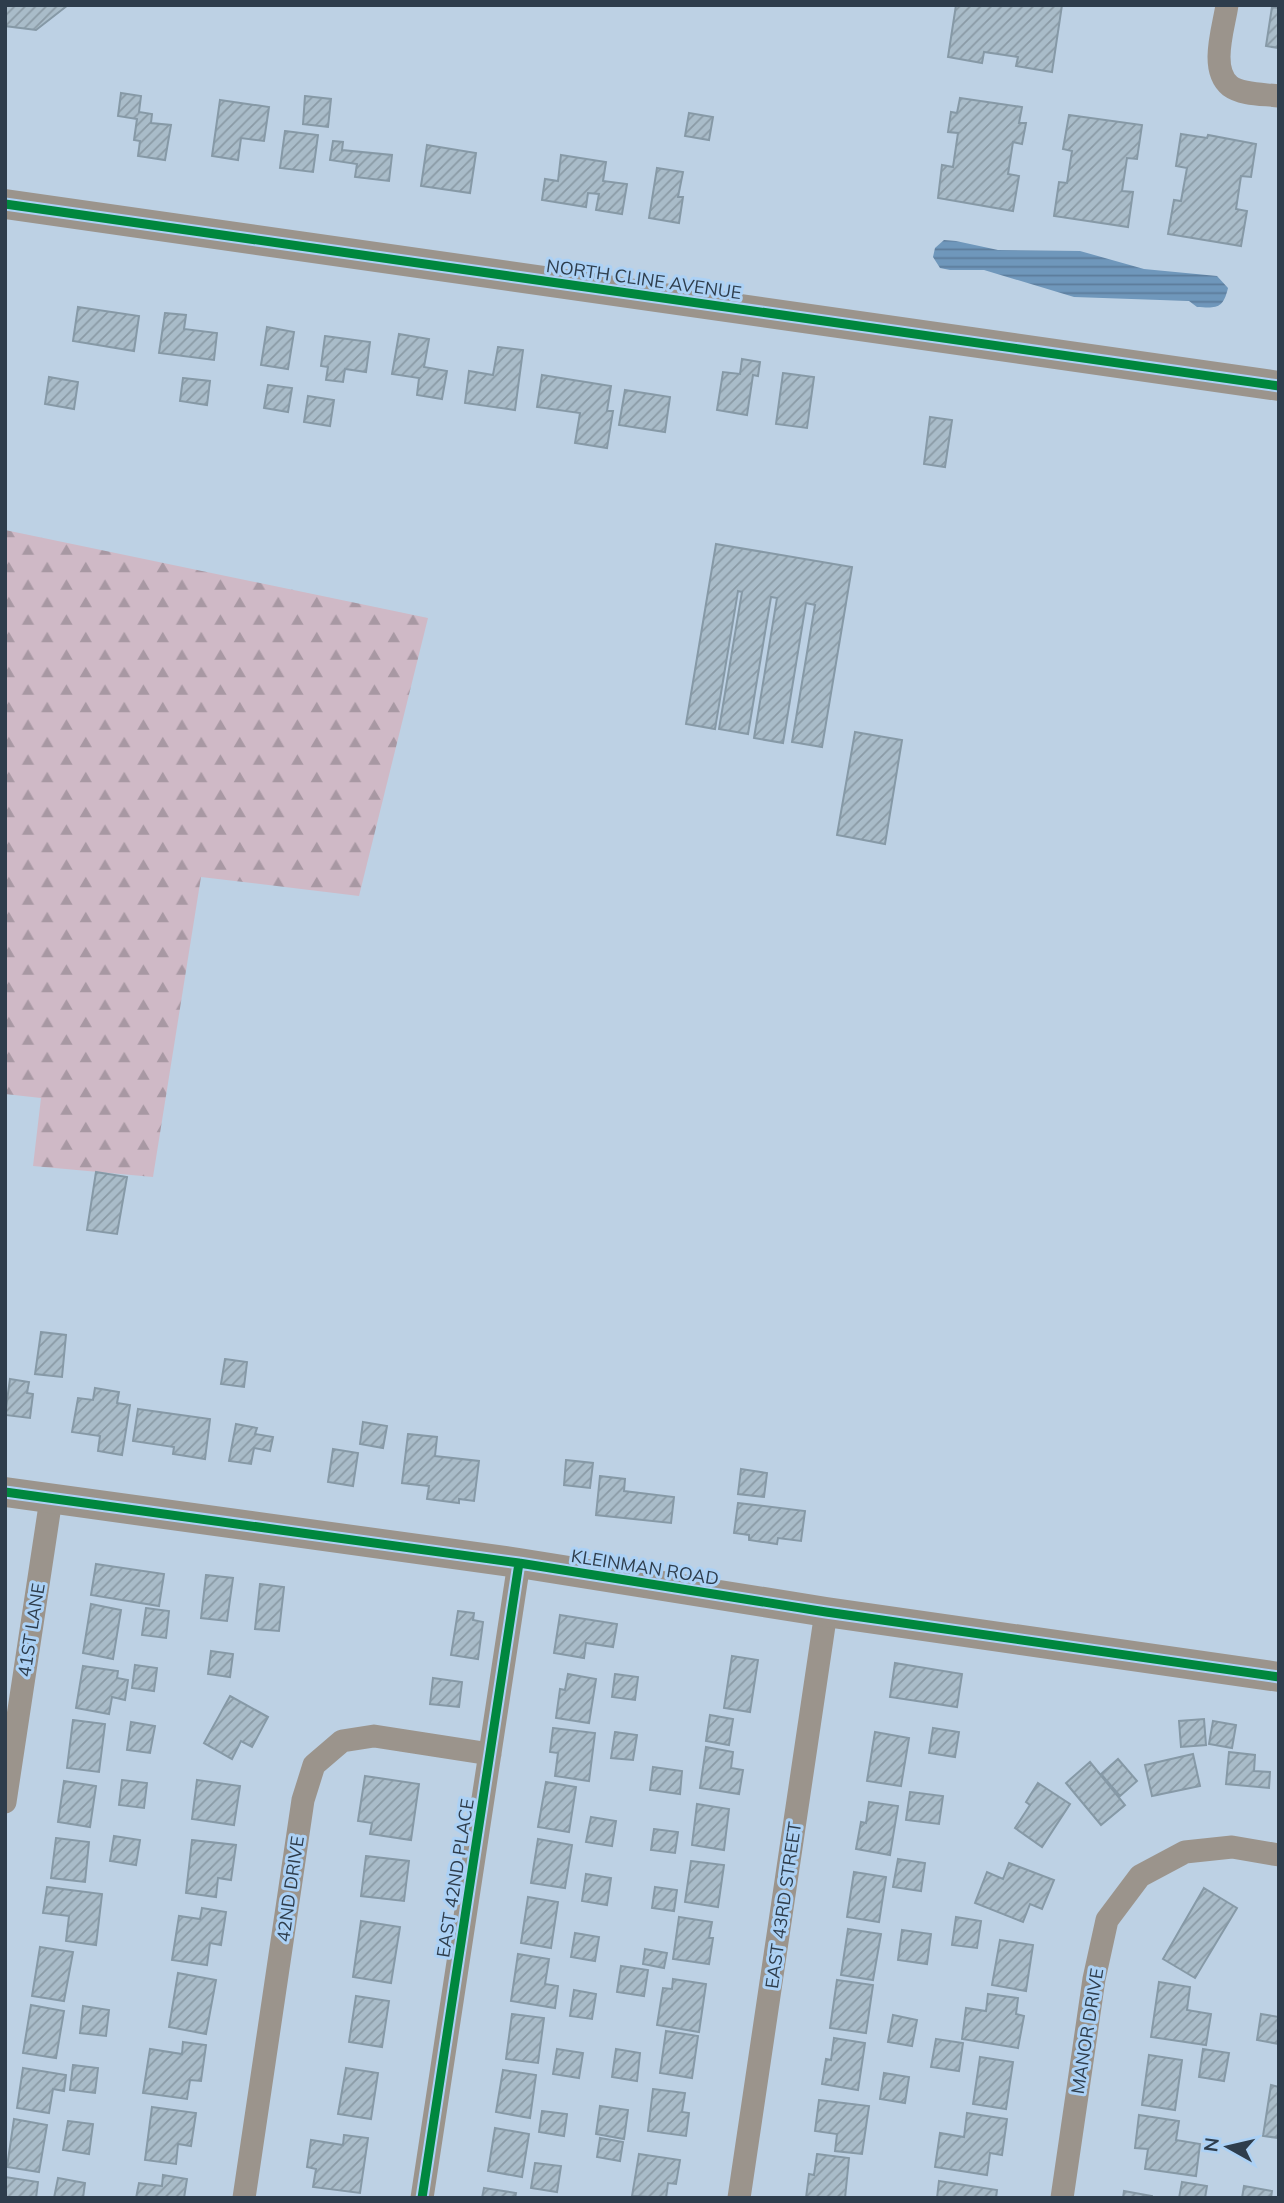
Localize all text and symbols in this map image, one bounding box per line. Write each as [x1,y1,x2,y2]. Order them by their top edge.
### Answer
street label: NORTH CLINE AVENUE [545,254,743,304]
street label: KLEINMAN ROAD [569,1544,721,1590]
street label: 41ST LANE [12,1581,50,1679]
street label: EAST 42ND PLACE [431,1797,479,1959]
street label: EAST 43RD STREET [760,1820,806,1990]
street label: 42ND DRIVE [271,1834,309,1944]
street label: MANOR DRIVE [1066,1967,1108,2095]
north arrow [1193,2112,1263,2182]
text: N [1198,2136,1224,2153]

